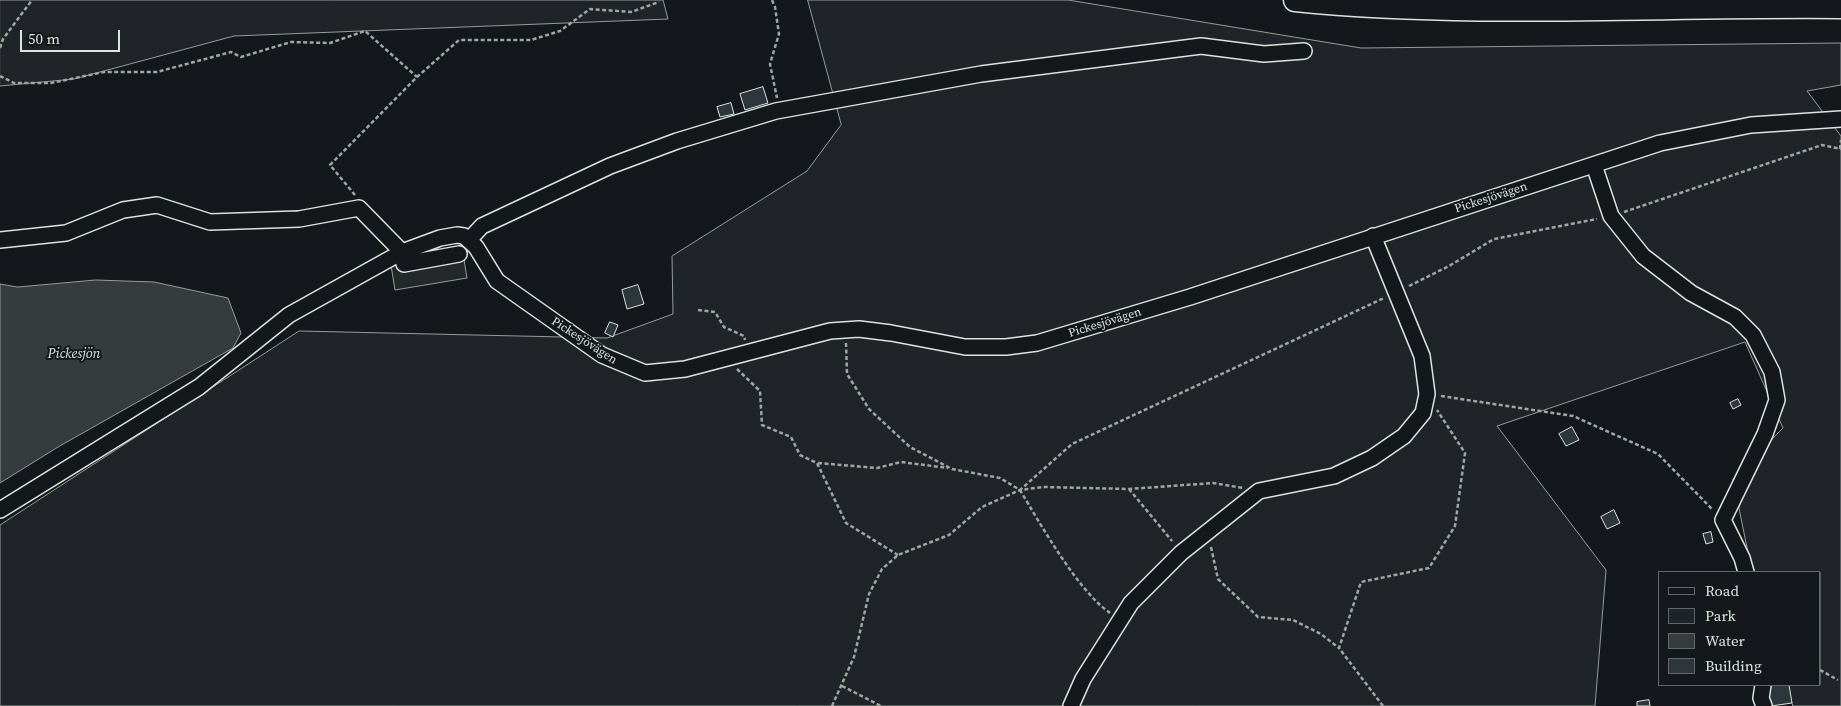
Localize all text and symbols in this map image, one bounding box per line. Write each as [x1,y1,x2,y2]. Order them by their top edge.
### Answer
scale bar [22,20,122,52]
text: 50 m [28,28,60,49]
street label: Pickesjövägen [1453,180,1529,216]
street label: Pickesjövägen [1067,305,1143,341]
street label: Pickesjövägen [548,314,620,368]
water label: Pickesjön [48,346,100,362]
legend [1658,571,1821,686]
text: Road [1705,580,1739,601]
text: Park [1705,605,1736,626]
text: Water [1705,630,1745,651]
text: Building [1705,655,1762,676]

